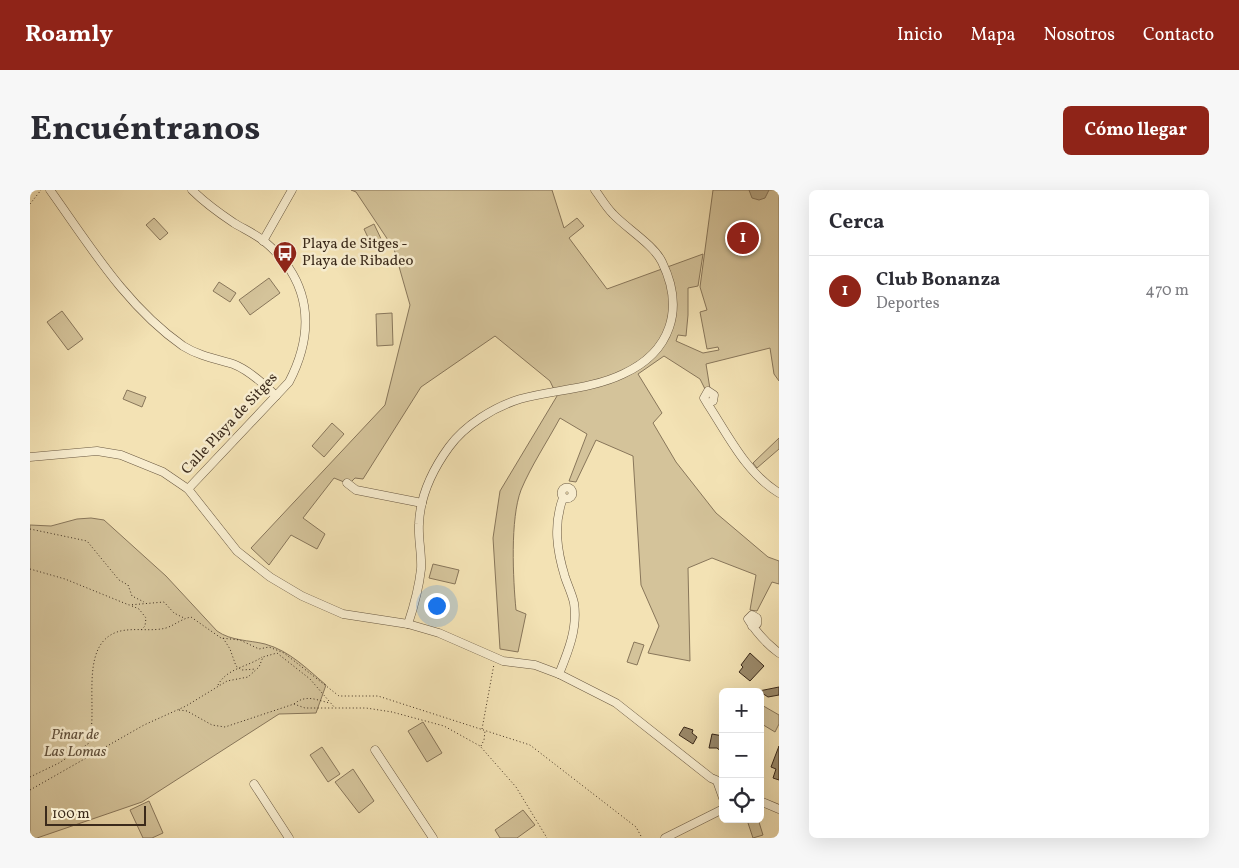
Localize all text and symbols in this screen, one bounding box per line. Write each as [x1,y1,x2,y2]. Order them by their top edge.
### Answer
text: Roamly [25,18,113,52]
text: Inicio [897,23,943,48]
text: Mapa [971,23,1016,48]
text: Nosotros [1044,23,1115,48]
text: Contacto [1143,23,1214,48]
text: Encuéntranos [30,106,260,154]
button: Cómo llegar [1063,106,1209,155]
text: Cerca [829,208,884,237]
pin: 1 [727,219,759,257]
place label: Playa de Sitges - Playa de Ribadeo [302,234,413,272]
bus stop icon: Playa de Sitges - Playa de Ribadeo [272,240,298,274]
text: Club Bonanza [876,267,1000,293]
text: 1 [842,280,848,302]
text: 470 m [1145,280,1189,302]
text: Deportes [876,293,940,315]
street label: Calle Playa de Sitges [177,368,283,480]
your location [424,593,450,619]
map controls [719,688,764,823]
button: + [719,688,764,733]
park label: Pinar de Las Lomas [44,725,107,763]
button: − [719,733,764,778]
button: locate [719,778,764,823]
scale bar [45,803,146,826]
text: 100 m [52,805,90,824]

